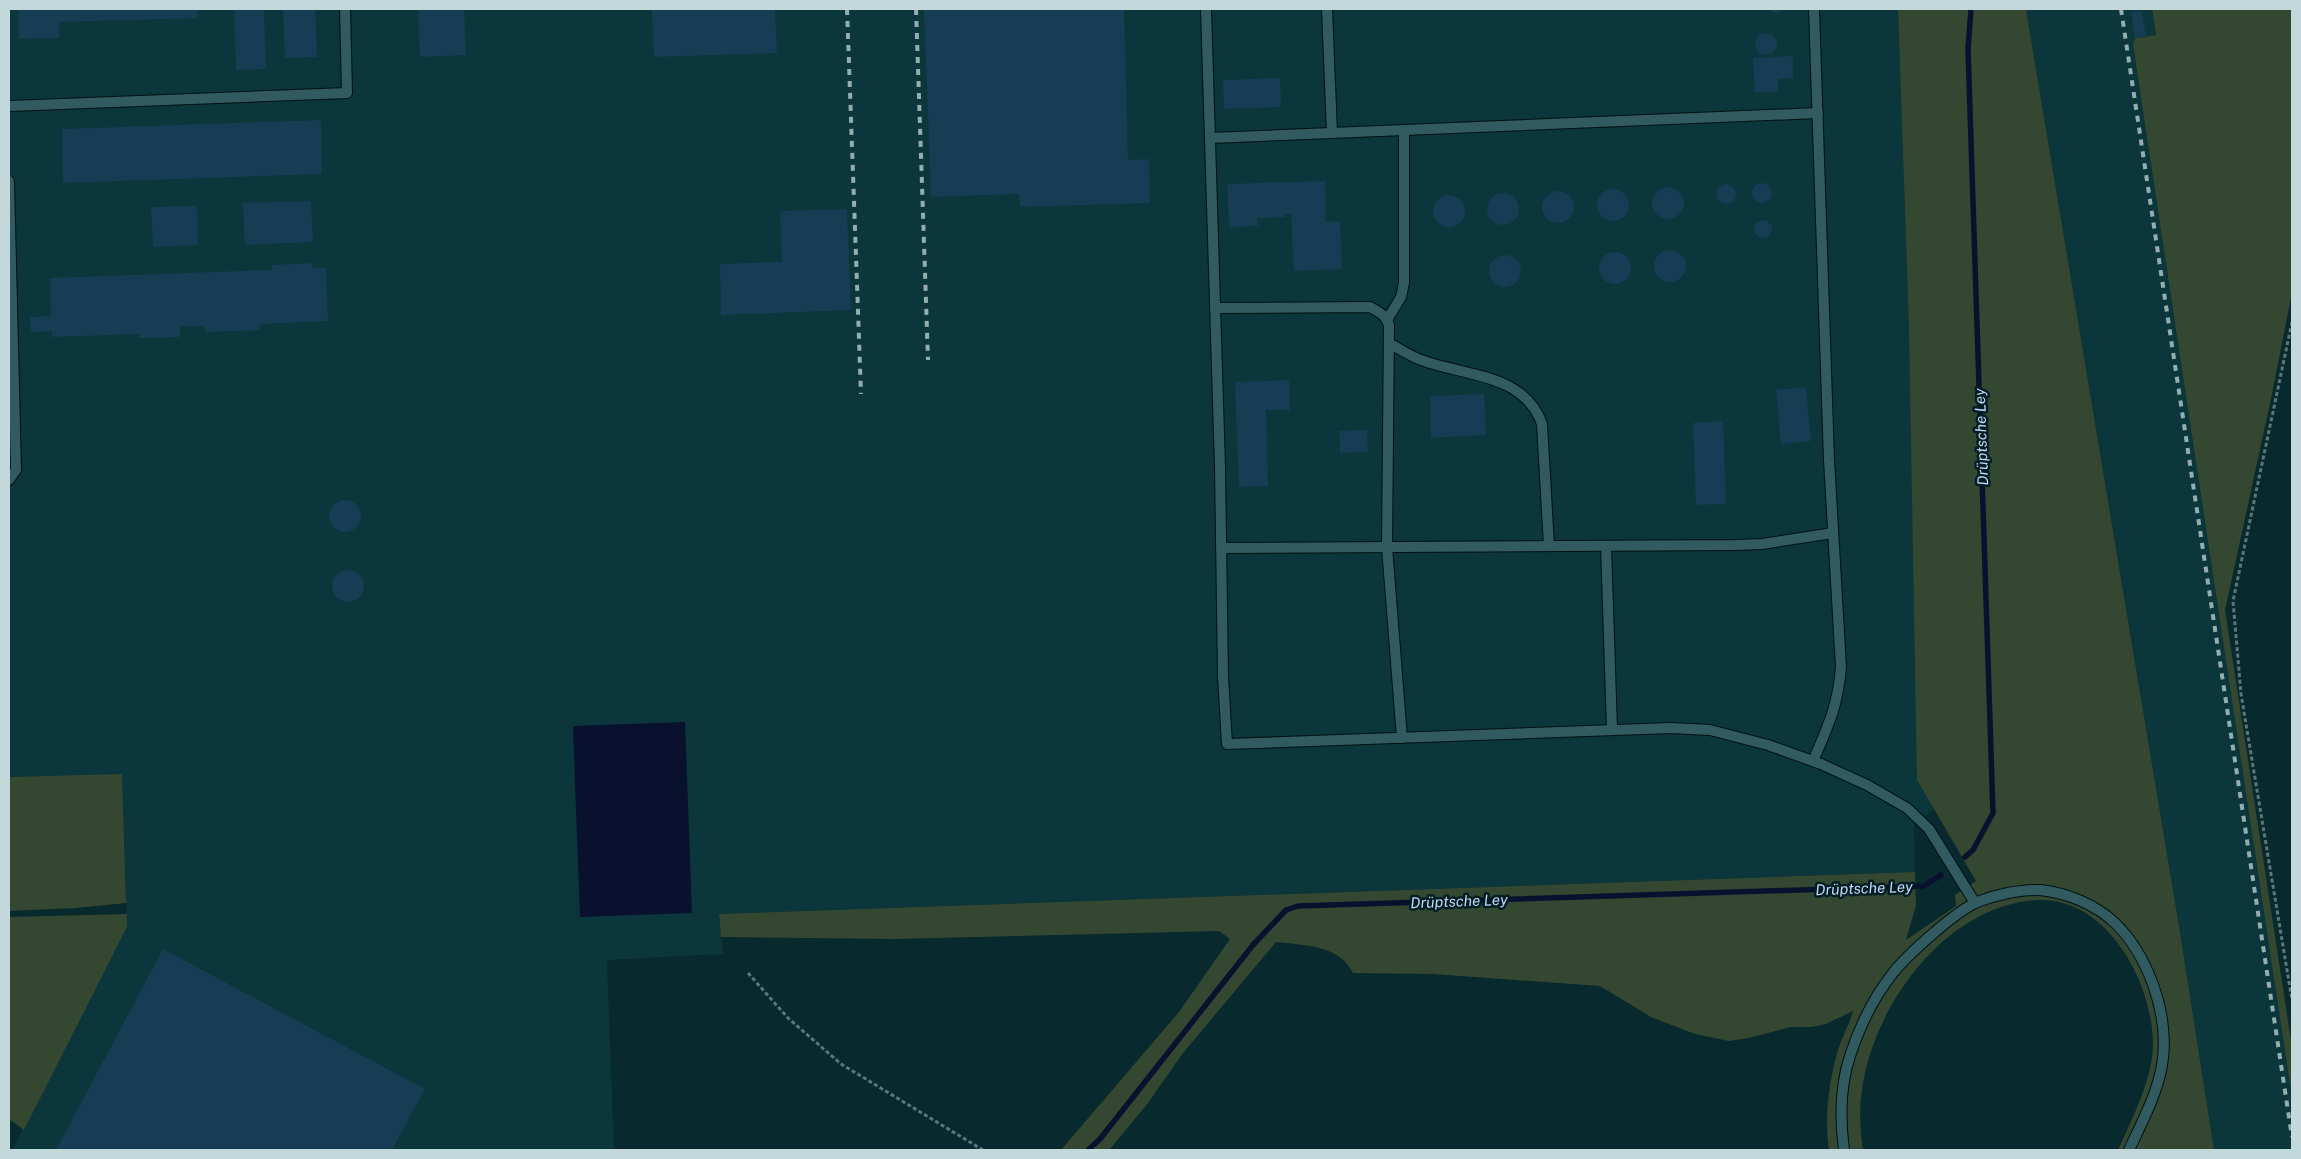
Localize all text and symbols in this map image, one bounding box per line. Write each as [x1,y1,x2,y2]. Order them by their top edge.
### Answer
water label: Drüptsche Ley [1971,388,1991,486]
water label: Drüptsche Ley [1815,878,1913,898]
water label: Drüptsche Ley [1410,891,1508,911]

